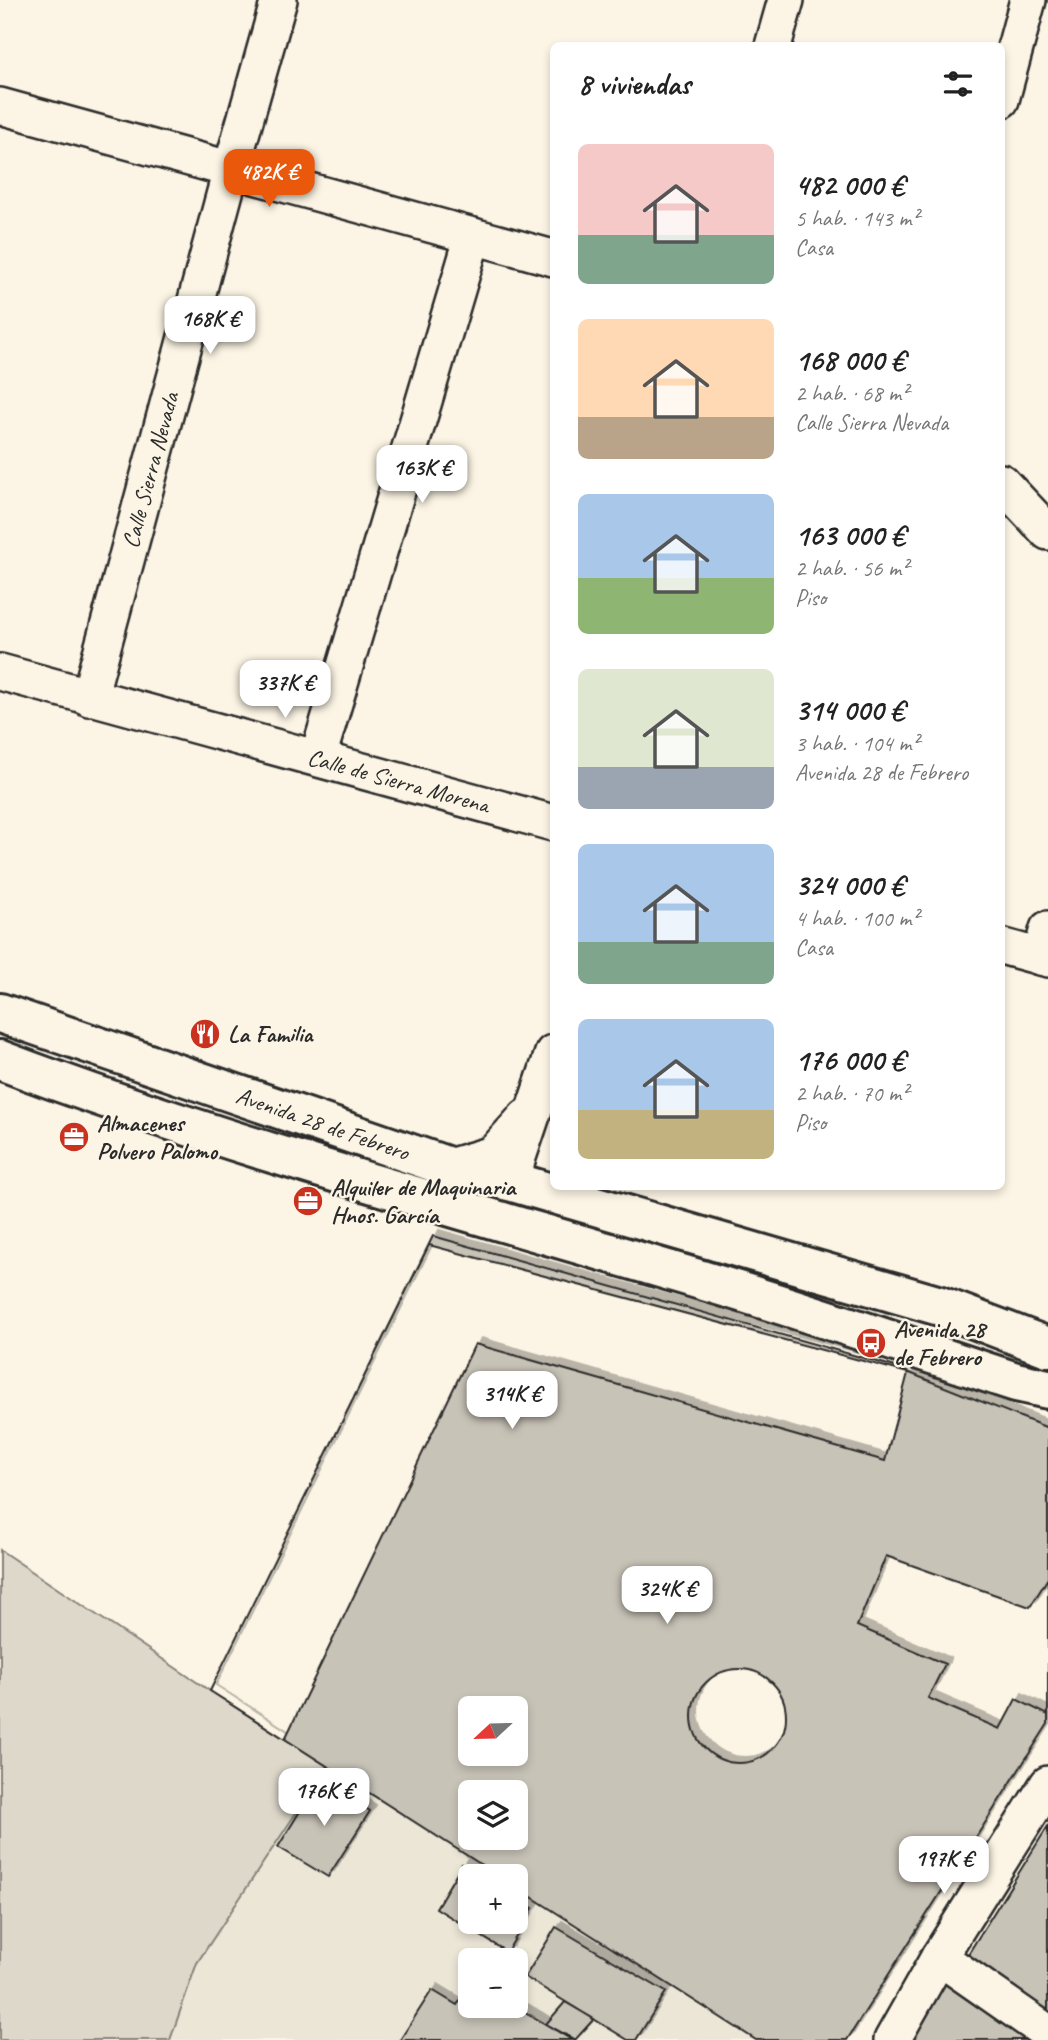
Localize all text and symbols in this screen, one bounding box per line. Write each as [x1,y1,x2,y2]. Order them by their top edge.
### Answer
text: 8 viviendas [578,65,690,103]
icon: filters [939,65,977,103]
pin: 482K € [212,150,326,209]
text: 482K € [240,157,298,186]
text: 482 000 € [795,166,904,204]
icon: home [634,172,718,256]
text: 5 hab. · 143 m² [795,204,919,233]
text: Casa [795,233,833,262]
pin: 168K € [153,296,267,356]
text: 168K € [180,304,240,333]
text: 168 000 € [795,341,905,379]
icon: home [634,347,718,431]
text: 2 hab. · 68 m² [795,379,908,408]
street label: Calle Sierra Nevada [115,388,186,551]
text: Calle Sierra Nevada [795,408,948,437]
pin: 163K € [365,446,479,505]
text: 163K € [392,453,452,482]
text: 163 000 € [795,516,905,554]
icon: home [634,522,718,606]
text: 2 hab. · 56 m² [795,554,908,583]
text: Piso [795,583,826,612]
pin: 337K € [228,660,342,720]
text: 337K € [256,668,314,697]
text: 314 000 € [795,691,904,729]
icon: home [634,697,718,781]
text: 3 hab. · 104 m² [795,729,919,758]
street label: Calle de Sierra Morena [304,742,495,820]
text: Avenida 28 de Febrero [795,758,968,787]
text: 324 000 € [795,866,904,904]
icon: home [634,872,718,956]
text: 4 hab. · 100 m² [795,904,919,933]
text: Casa [795,933,833,962]
restaurant icon: La Familia [188,1017,222,1051]
place label: La Familia [228,1019,315,1049]
text: 176 000 € [795,1041,905,1079]
icon: home [634,1047,718,1131]
text: 2 hab. · 70 m² [795,1079,908,1108]
street label: Avenida 28 de Febrero [232,1080,414,1168]
place label: Almacenes Polvero Palomo [97,1108,219,1166]
text: Piso [795,1108,826,1137]
office icon: Almacenes Polvero Palomo [57,1120,91,1154]
place label: Alquiler de Maquinaria Hnos. García [331,1172,518,1230]
office icon: Alquiler de Maquinaria Hnos. García [291,1184,325,1218]
place label: Avenida 28 de Febrero [894,1314,988,1372]
bus stop icon: Avenida 28 de Febrero [854,1326,888,1360]
pin: 314K € [455,1372,569,1431]
text: 314K € [483,1379,541,1408]
pin: 324K € [610,1566,724,1626]
text: 324K € [638,1574,696,1603]
north arrow [458,1696,528,1766]
map controls [458,1696,528,2018]
pin: 176K € [267,1769,381,1828]
text: 176K € [294,1776,354,1805]
button: layers [458,1780,528,1850]
pin: 197K € [887,1836,1001,1896]
text: 197K € [915,1844,973,1873]
button: + [458,1864,528,1934]
button: − [458,1948,528,2018]

